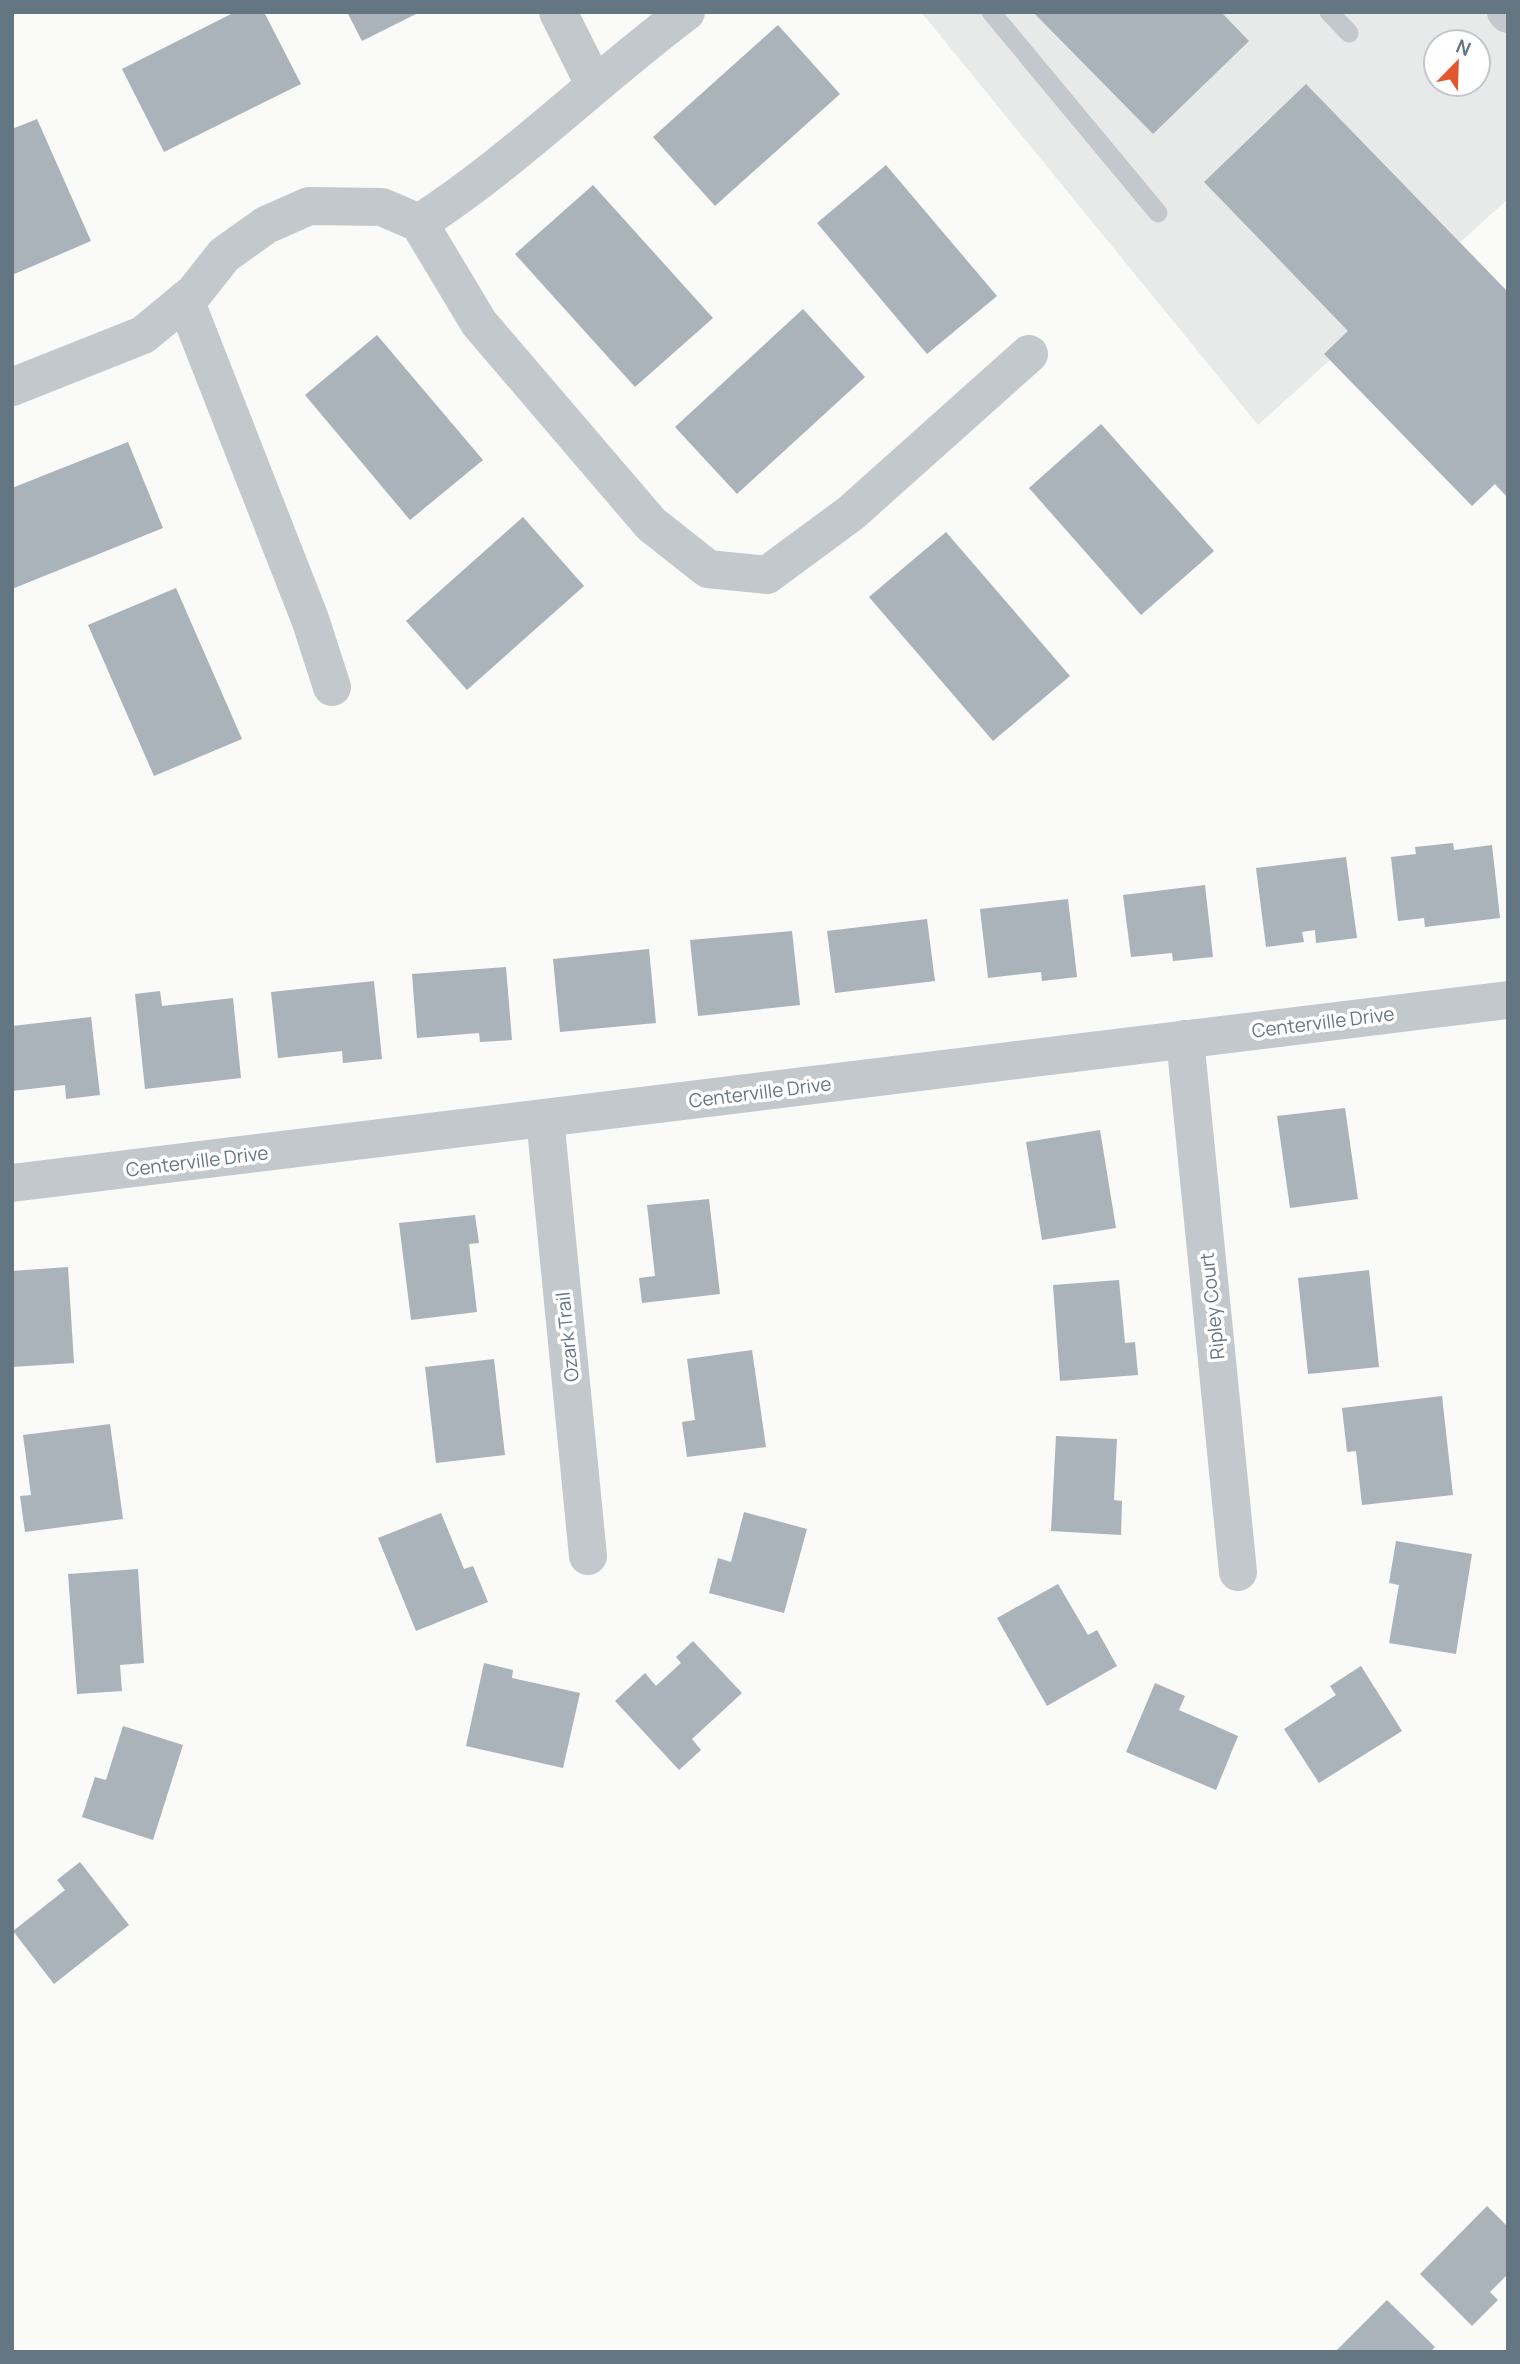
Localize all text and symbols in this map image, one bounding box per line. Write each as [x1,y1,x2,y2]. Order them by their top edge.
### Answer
north arrow [1422,28,1492,98]
text: N [1452,33,1475,62]
street label: Centerville Drive [1250,1000,1396,1044]
street label: Centerville Drive [687,1070,833,1114]
street label: Centerville Drive [124,1139,270,1183]
street label: Ripley Court [1193,1251,1231,1361]
street label: Ozark Trail [549,1291,585,1383]

